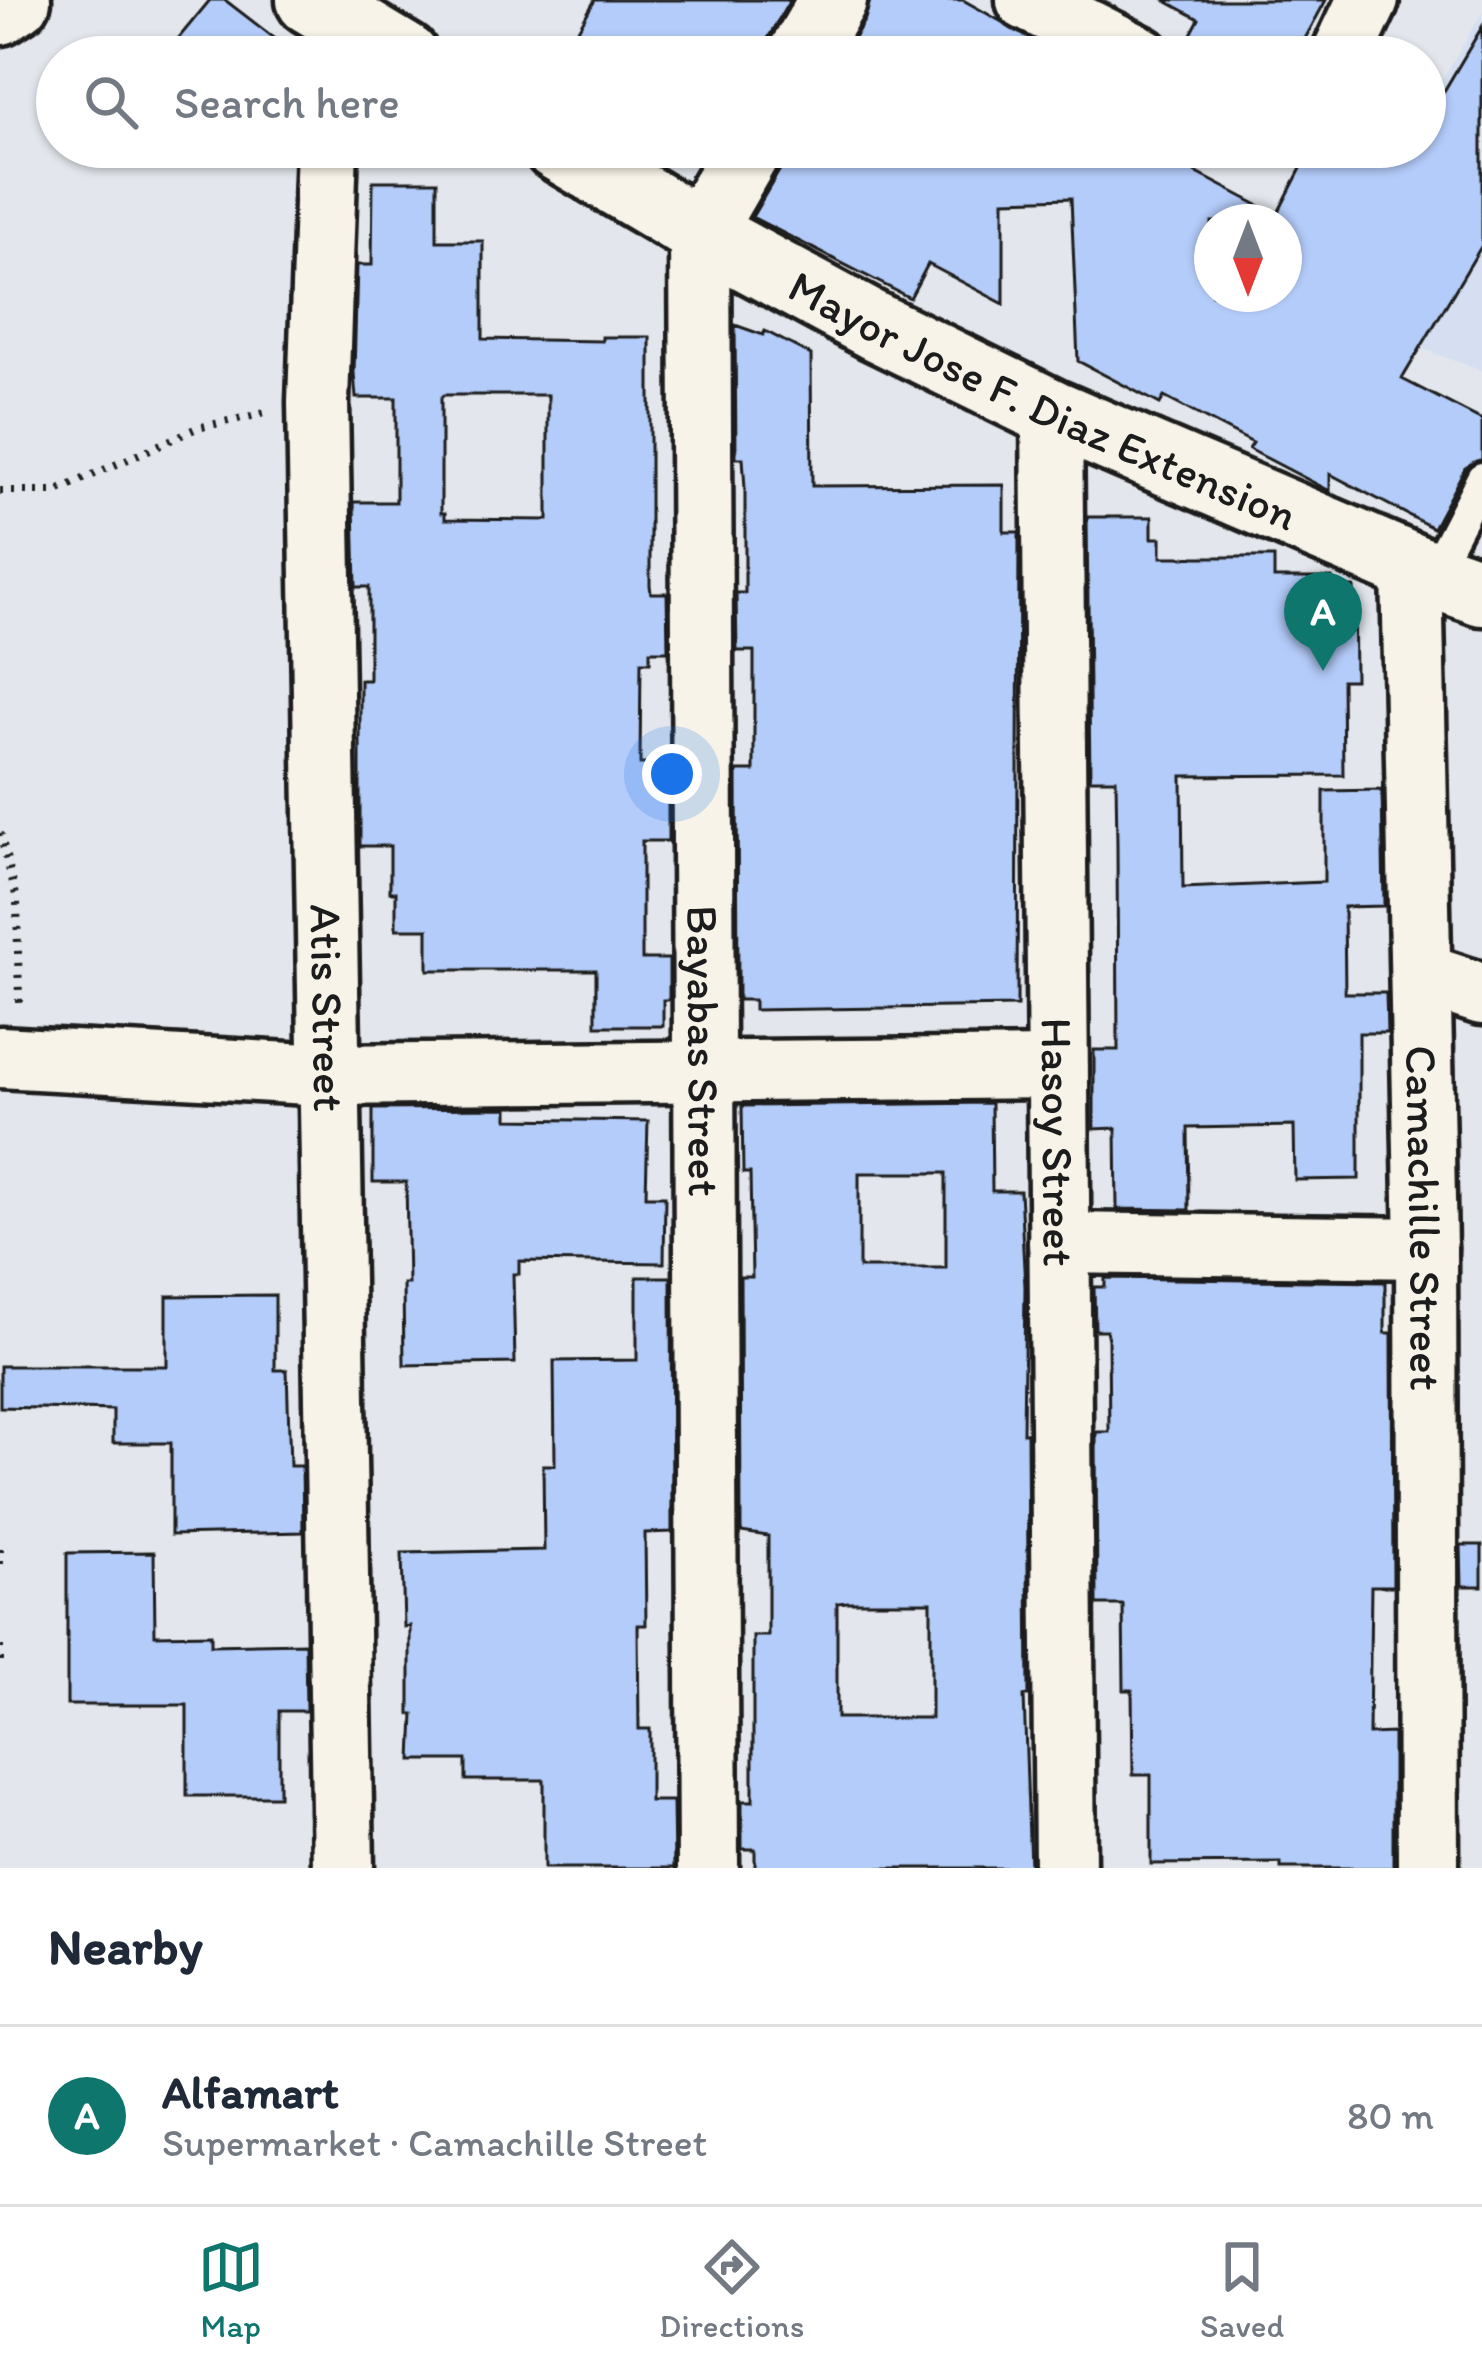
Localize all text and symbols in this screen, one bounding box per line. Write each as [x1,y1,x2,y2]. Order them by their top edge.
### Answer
search box [36,36,1446,168]
icon: search [78,69,144,135]
text: Search here [174,75,400,129]
north arrow [1194,204,1302,312]
street label: Mayor Jose F. Diaz Extension [780,258,1305,542]
pin: A [1284,572,1362,671]
your location [642,744,702,804]
street label: Atis Street [300,904,357,1112]
street label: Bayabas Street [676,905,732,1197]
street label: Hasoy Street [1030,1017,1087,1267]
street label: Camachille Street [1395,1045,1453,1391]
text: Nearby [48,1916,203,1977]
text: Alfamart [162,2065,339,2119]
text: A [75,2092,99,2139]
text: 80 m [1347,2092,1434,2139]
text: Supermarket · Camachille Street [162,2119,707,2166]
tab: Map [198,2234,264,2345]
tab: Directions [659,2234,804,2345]
tab: Saved [1200,2234,1284,2345]

